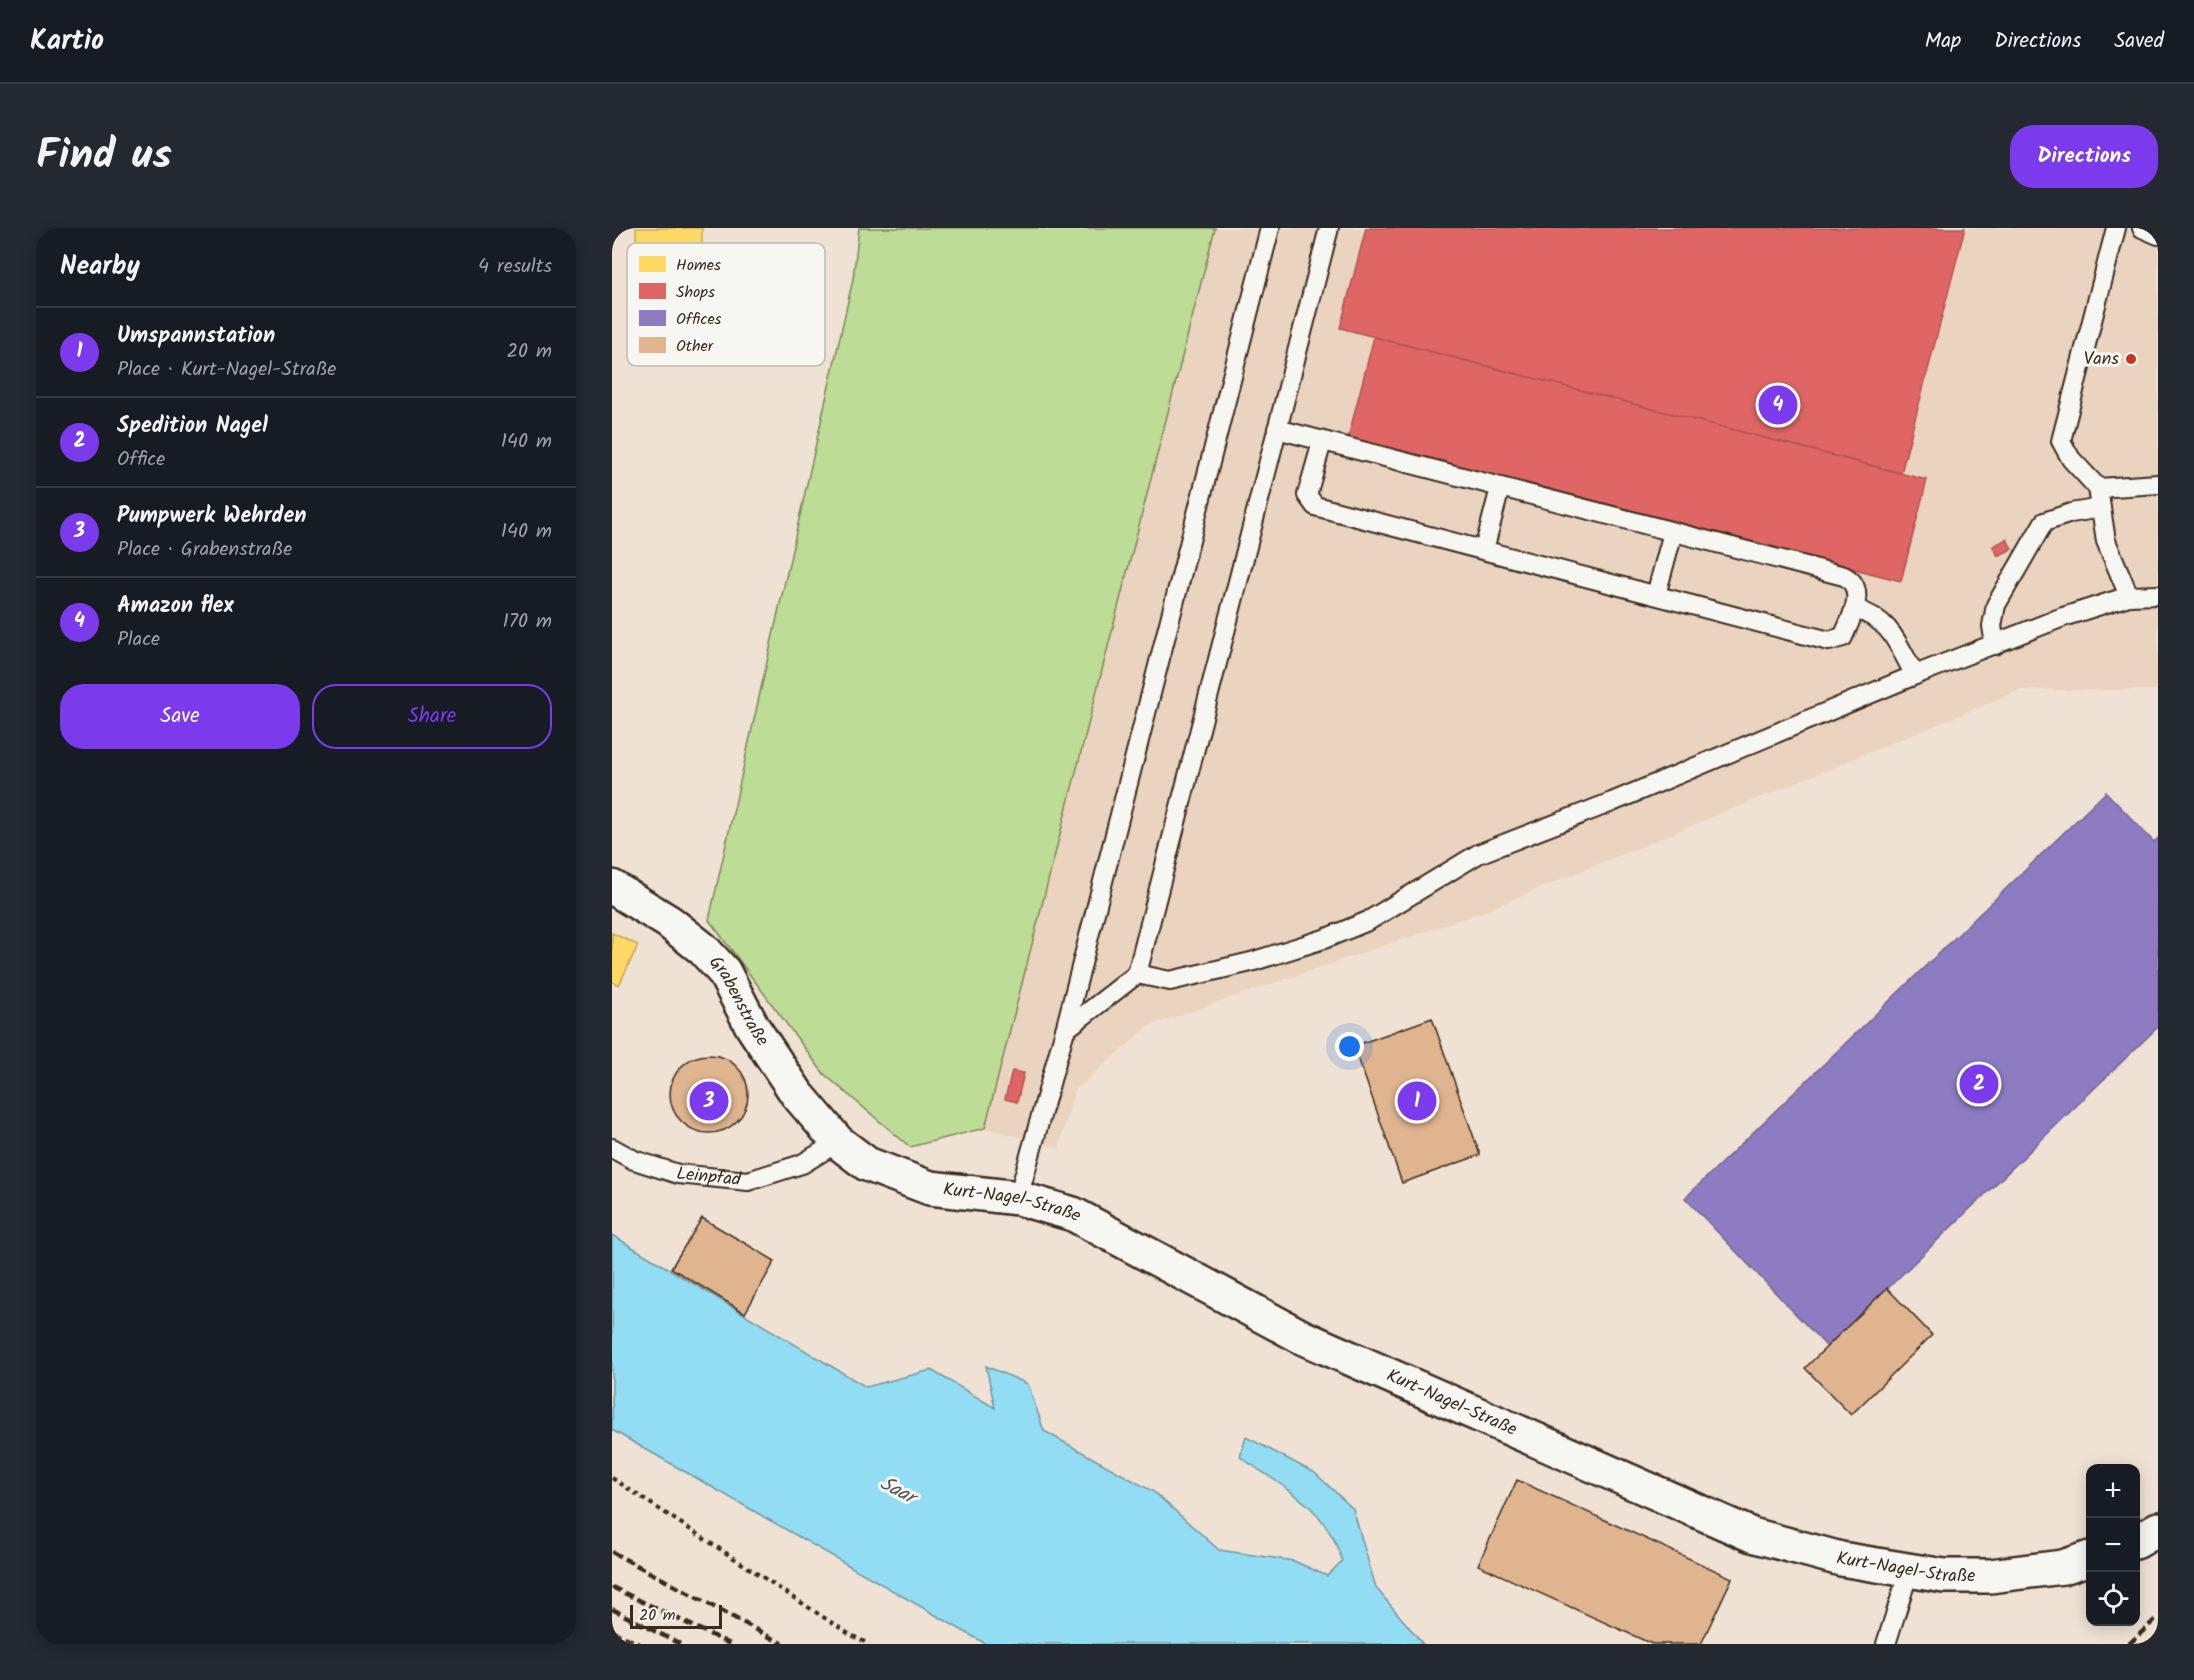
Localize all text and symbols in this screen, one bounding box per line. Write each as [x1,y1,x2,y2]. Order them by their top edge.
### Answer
text: Kartio [30,19,104,64]
text: Map [1925,25,1961,58]
text: Directions [1994,25,2081,58]
text: Saved [2114,25,2164,58]
text: Find us [36,123,172,190]
button: Directions [2010,125,2158,188]
legend [627,243,825,366]
text: Nearby [60,246,140,288]
text: 4 results [478,251,552,283]
text: Homes [676,253,721,278]
text: Shops [676,280,715,305]
text: Offices [676,307,722,332]
text: Umspannstation [117,319,275,354]
text: Other [676,334,715,359]
text: 1 [76,336,83,368]
text: 20 m [506,336,552,368]
place label: Vans [2084,345,2119,374]
marker: Vans [2124,352,2138,366]
text: Place · Kurt-Nagel-Straße [117,354,336,386]
pin: 4 [1758,382,1798,428]
text: Spedition Nagel [117,409,268,444]
text: 2 [74,426,85,458]
text: 140 m [501,426,552,458]
text: Office [117,444,165,476]
text: Pumpwerk Wehrden [117,499,306,534]
text: 3 [74,516,85,548]
text: 140 m [501,516,552,548]
text: Place · Grabenstraße [117,534,292,566]
text: Amazon flex [117,589,234,624]
text: 4 [74,606,85,638]
text: 170 m [503,606,552,638]
text: Place [117,624,160,656]
button: Save [60,684,300,749]
button: Share [312,684,552,749]
street label: Grabenstraße [701,949,776,1052]
your location [1335,1032,1364,1061]
pin: 2 [1960,1062,1998,1106]
pin: 3 [690,1078,728,1124]
pin: 1 [1398,1078,1436,1124]
street label: Leinpfad [675,1159,743,1195]
street label: Kurt-Nagel-Straße [941,1175,1086,1230]
street label: Kurt-Nagel-Straße [1382,1361,1522,1444]
map controls [2086,1464,2140,1626]
button: + [2086,1464,2140,1518]
water label: Saar [874,1468,924,1516]
button: − [2086,1518,2140,1572]
street label: Kurt-Nagel-Straße [1834,1544,1975,1591]
button: locate [2086,1572,2140,1626]
scale bar [630,1602,722,1630]
text: 20 m [639,1603,675,1628]

